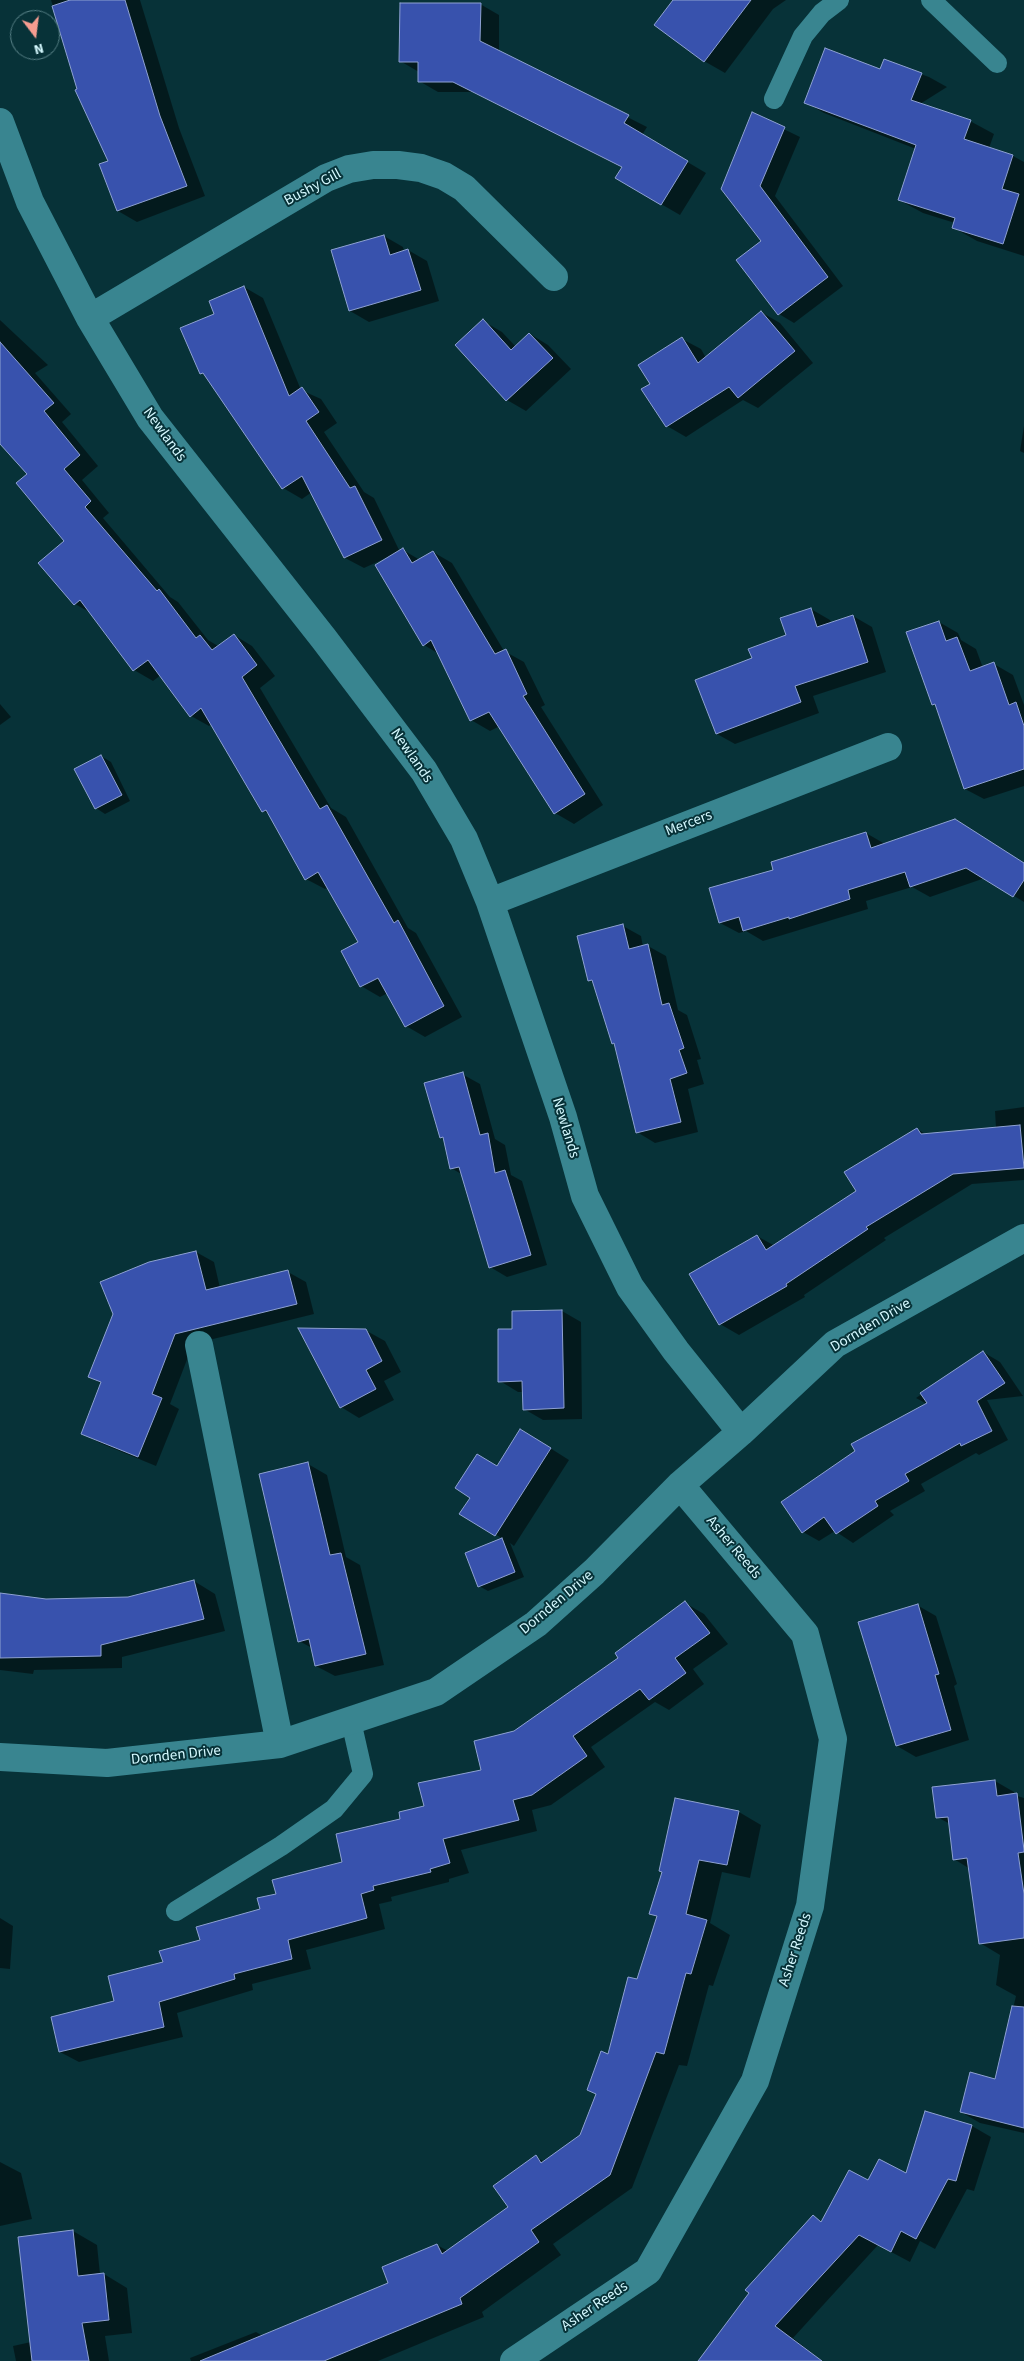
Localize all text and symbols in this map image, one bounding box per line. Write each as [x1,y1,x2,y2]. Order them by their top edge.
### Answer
north arrow [10,10,60,60]
text: N [32,38,46,59]
street label: Bushy Gill [281,165,345,211]
street label: Newlands [138,405,190,465]
street label: Newlands [386,725,436,787]
street label: Mercers [663,807,715,841]
street label: Newlands [547,1096,583,1160]
street label: Dornden Drive [828,1295,914,1357]
street label: Asher Reeds [702,1513,764,1583]
street label: Dornden Drive [517,1567,597,1639]
street label: Dornden Drive [130,1742,222,1770]
street label: Asher Reeds [776,1911,816,1989]
street label: Asher Reeds [558,2278,632,2336]

